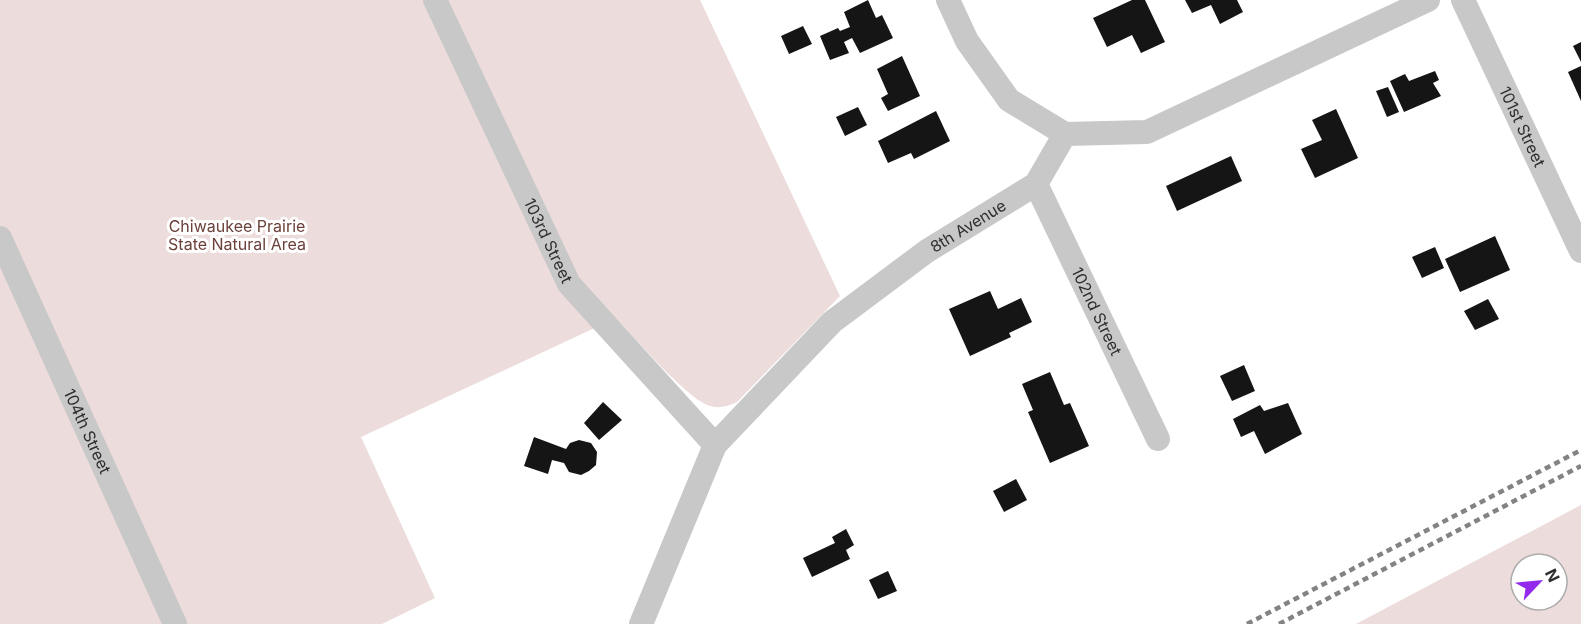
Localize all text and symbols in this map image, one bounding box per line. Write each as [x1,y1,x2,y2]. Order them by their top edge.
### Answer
street label: 101st Street [1495,83,1550,170]
street label: 103rd Street [520,195,577,286]
street label: 8th Avenue [926,195,1009,257]
park label: Chiwaukee Prairie State Natural Area [168,216,306,254]
street label: 102nd Street [1067,264,1126,358]
street label: 104th Street [60,385,115,477]
north arrow [1509,552,1569,612]
text: N [1541,566,1564,585]

